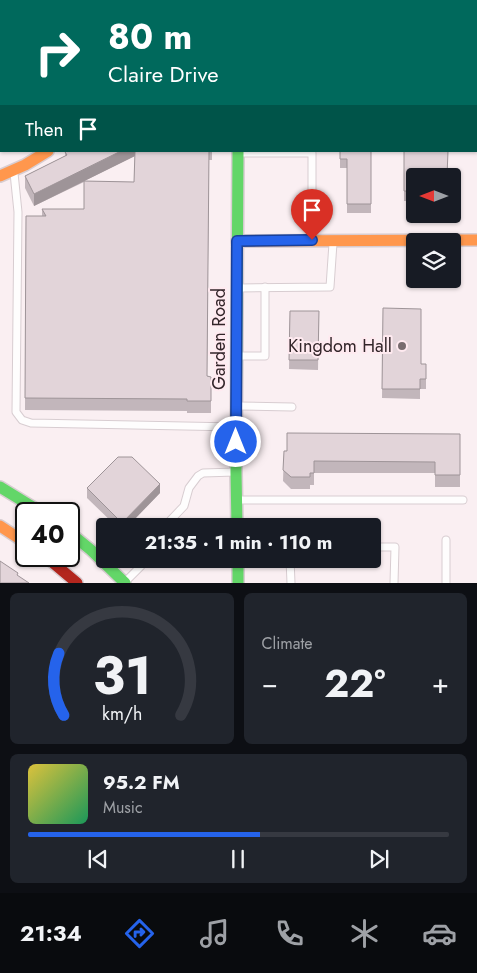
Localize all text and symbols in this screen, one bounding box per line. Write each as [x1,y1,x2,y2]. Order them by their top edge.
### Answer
text: 80 m [108,12,192,62]
icon: right [25,20,90,85]
text: Claire Drive [108,58,218,90]
icon: arrive [74,115,102,143]
text: Then [25,116,64,143]
north arrow [406,168,461,222]
map controls [406,168,461,288]
pin [291,189,333,240]
icon: arrive [298,196,326,224]
button: layers [406,233,461,288]
street label: Garden Road [206,288,232,390]
place label: Kingdom Hall [288,333,392,359]
marker: Kingdom Hall [396,340,408,352]
position arrow [209,415,261,467]
speed limit sign: 40 [15,502,80,567]
text: 21:35 · 1 min · 110 m [145,529,332,556]
text: Climate [262,632,313,655]
text: 31 [92,638,151,714]
text: 22° [324,656,385,711]
text: − [262,663,278,704]
text: + [432,663,449,704]
text: km/h [102,701,142,727]
text: 95.2 FM [103,769,180,796]
text: Music [103,796,143,819]
icon: previous [84,845,112,873]
icon: pause [224,845,252,873]
icon: next [365,845,393,873]
icon: directions [122,916,157,951]
icon: music [197,916,232,951]
icon: phone [272,916,307,951]
icon: climate [347,916,382,951]
icon: car [422,916,457,951]
text: 21:34 [20,917,82,949]

